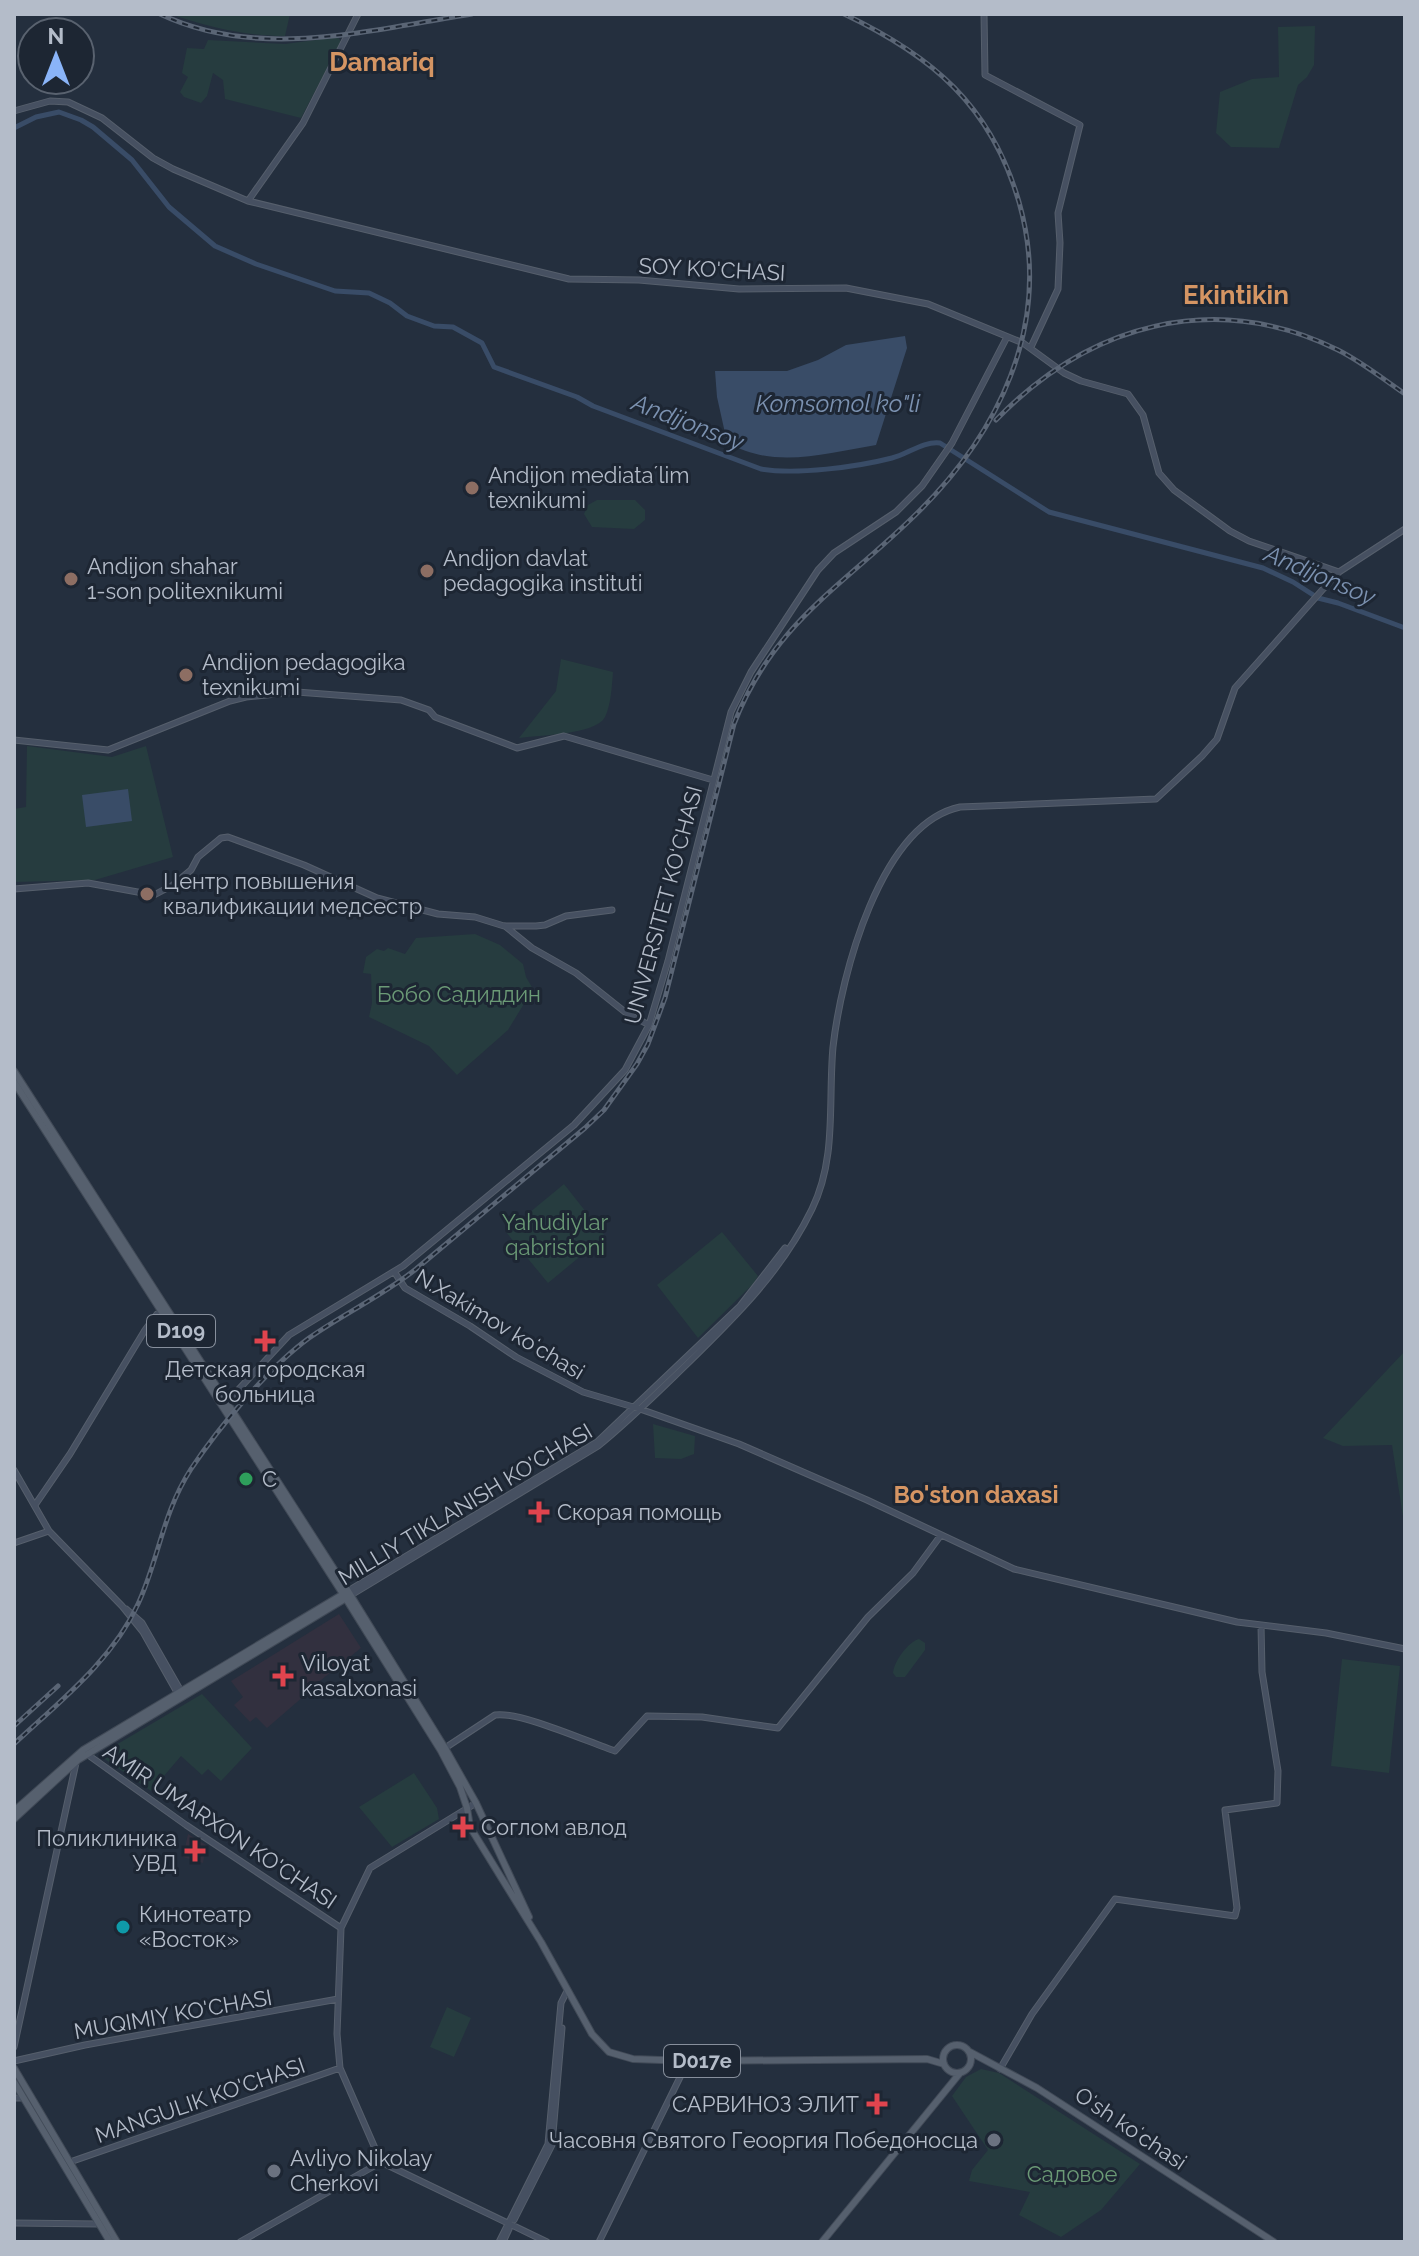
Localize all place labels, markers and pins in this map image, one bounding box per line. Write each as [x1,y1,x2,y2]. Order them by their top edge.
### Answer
place label: Andijon mediataʼlim texnikumi [488,462,689,513]
marker: Andijon mediataʼlim texnikumi [463,479,481,497]
place label: Andijon davlat pedagogika instituti [443,545,642,596]
place label: Andijon shahar 1-son politexnikumi [87,553,283,604]
marker: Andijon davlat pedagogika instituti [418,562,436,580]
marker: Andijon shahar 1-son politexnikumi [62,570,80,588]
place label: Andijon pedagogika texnikumi [202,649,406,700]
marker: Andijon pedagogika texnikumi [177,666,195,684]
place label: Центр повышения квалификации медсестр [163,868,422,919]
marker: Центр повышения квалификации медсестр [138,885,156,903]
marker: Детская городская больница [254,1330,276,1352]
place label: Детская городская больница [165,1356,365,1407]
place label: С [262,1466,277,1492]
marker: С [237,1470,255,1488]
place label: Скорая помощь [557,1499,722,1525]
marker: Скорая помощь [528,1501,550,1523]
place label: Viloyat kasalxonasi [301,1650,417,1701]
marker: Viloyat kasalxonasi [272,1665,294,1687]
place label: Соглом авлод [481,1814,627,1840]
marker: Соглом авлод [452,1816,474,1838]
place label: Поликлиника УВД [36,1825,177,1876]
marker: Поликлиника УВД [184,1840,206,1862]
place label: Кинотеатр «Восток» [139,1901,251,1952]
marker: Кинотеатр «Восток» [114,1918,132,1936]
place label: САРВИНОЗ ЭЛИТ [672,2091,860,2117]
marker: САРВИНОЗ ЭЛИТ [866,2093,888,2115]
place label: Часовня Святого Геооргия Победоносца [549,2127,978,2153]
marker: Часовня Святого Геооргия Победоносца [985,2131,1003,2149]
place label: Avliyo Nikolay Cherkovi [290,2145,432,2196]
marker: Avliyo Nikolay Cherkovi [265,2162,283,2180]

